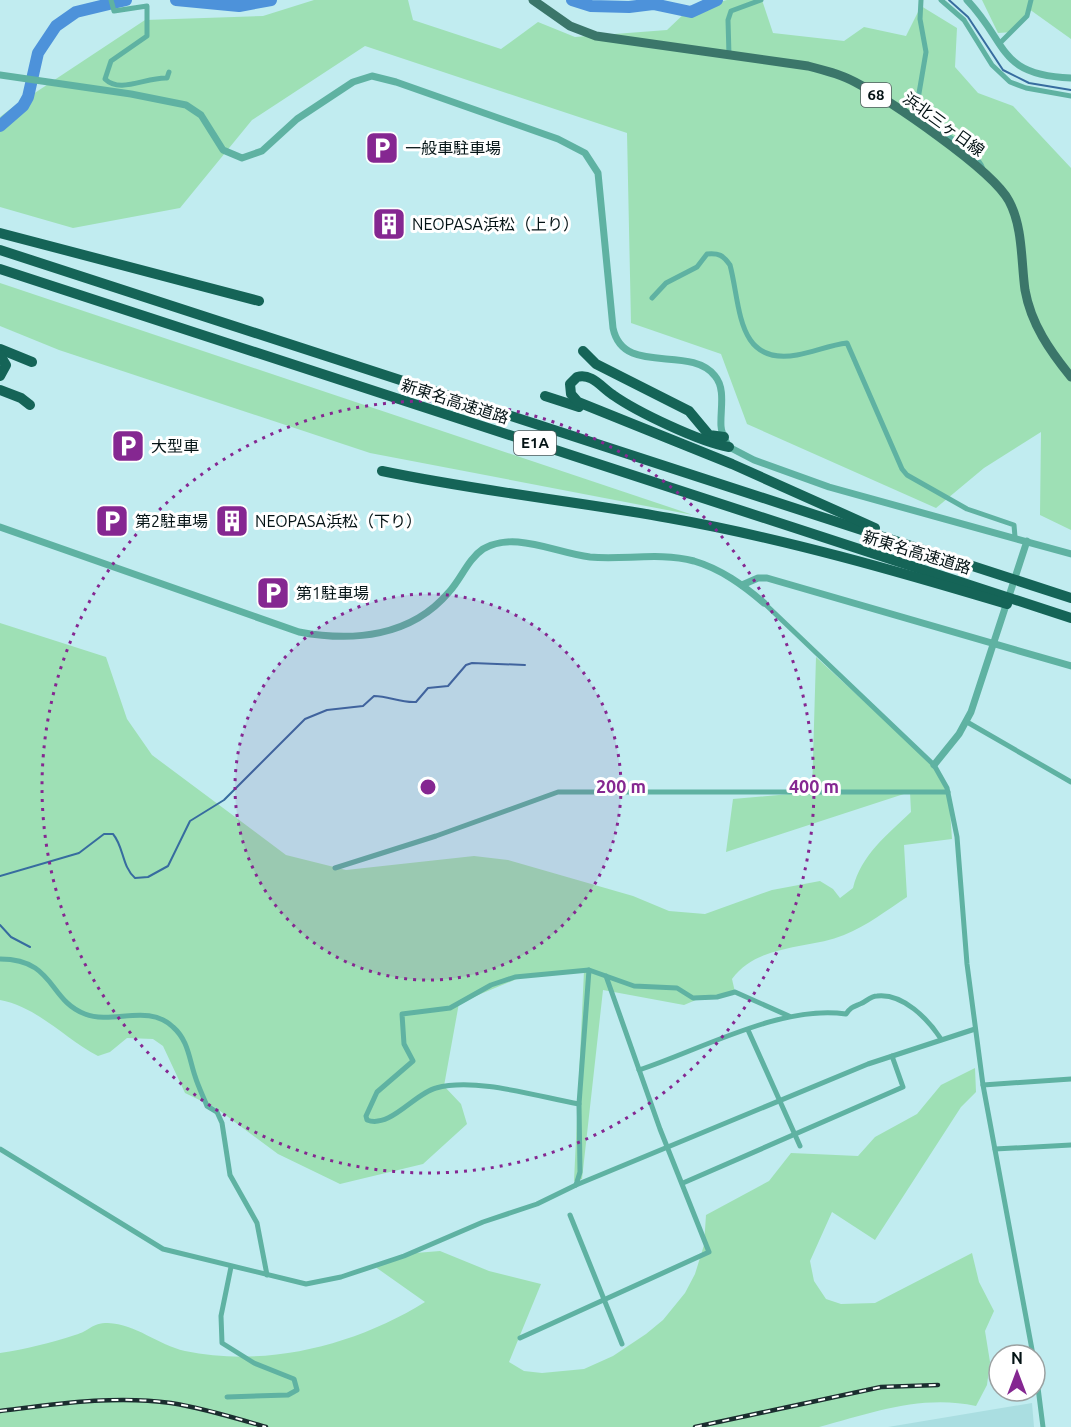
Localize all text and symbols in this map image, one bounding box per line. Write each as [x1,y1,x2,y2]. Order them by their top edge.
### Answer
road number: 68 [861,83,891,107]
street label: 浜北三ヶ日線 [900,89,988,159]
parking icon: 一般車駐車場 [364,130,400,166]
place label: 一般車駐車場 [405,139,501,157]
building icon: NEOPASA浜松（上り） [371,206,407,242]
place label: NEOPASA浜松（上り） [412,215,579,233]
street label: 新東名高速道路 [399,375,511,427]
parking icon: 大型車 [110,428,146,464]
road number: E1A [514,431,556,455]
place label: 大型車 [151,437,199,455]
parking icon: 第2駐車場 [94,503,130,539]
building icon: NEOPASA浜松（下り） [214,503,250,539]
place label: 第2駐車場 [135,512,208,530]
place label: NEOPASA浜松（下り） [255,512,422,530]
street label: 新東名高速道路 [861,527,973,577]
parking icon: 第1駐車場 [255,575,291,611]
place label: 第1駐車場 [296,584,369,602]
text: 200 m [596,776,646,796]
text: 400 m [789,776,839,796]
centre of rings [418,777,438,797]
north arrow [987,1343,1047,1403]
text: N [1011,1349,1023,1367]

